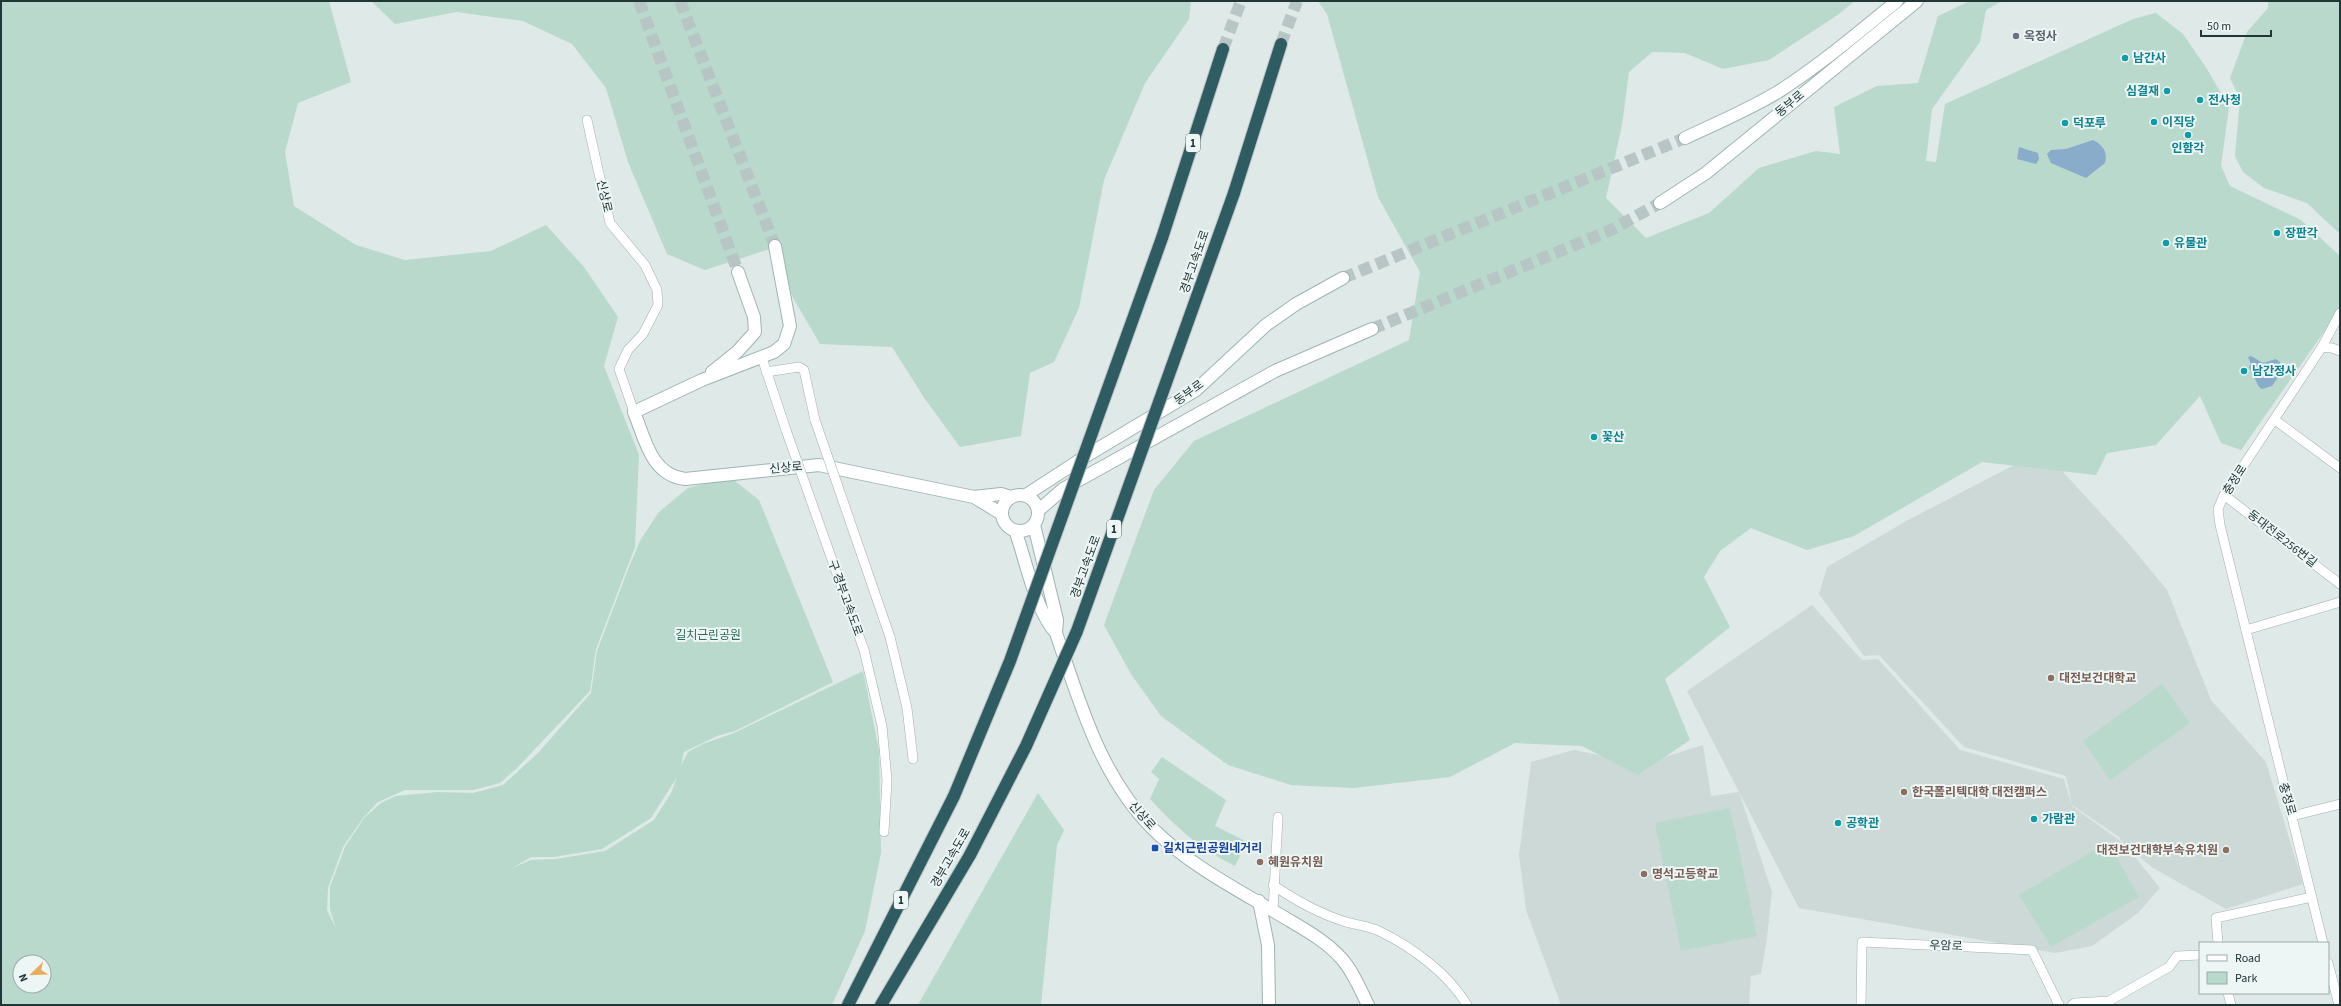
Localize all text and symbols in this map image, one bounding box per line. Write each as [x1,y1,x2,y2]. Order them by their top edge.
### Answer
scale bar [2201,12,2271,38]
text: 50 m [2207,18,2231,35]
place label: 옥정사 [2024,28,2057,45]
marker: 옥정사 [2011,31,2021,41]
place label: 남간사 [2133,50,2166,67]
marker: 남간사 [2120,53,2130,63]
place label: 심결재 [2126,83,2159,100]
marker: 심결재 [2162,86,2172,96]
street label: 동부로 [1772,87,1808,121]
place label: 전사청 [2208,92,2241,109]
marker: 전사청 [2195,95,2205,105]
place label: 이직당 [2162,114,2195,131]
place label: 덕포루 [2073,115,2106,132]
marker: 이직당 [2149,117,2159,127]
marker: 덕포루 [2060,118,2070,128]
marker: 인함각 [2183,130,2193,140]
road number: 1 [1186,134,1200,152]
place label: 인함각 [2171,140,2205,157]
street label: 신상로 [592,178,616,214]
place label: 장판각 [2285,225,2318,242]
street label: 경부고속도로 [1176,228,1214,296]
marker: 장판각 [2272,228,2282,238]
place label: 유물관 [2174,235,2207,252]
marker: 유물관 [2161,238,2171,248]
place label: 남간정사 [2252,363,2296,380]
marker: 남간정사 [2239,366,2249,376]
street label: 동부로 [1171,376,1207,410]
place label: 꽃산 [1602,429,1624,446]
marker: 꽃산 [1589,432,1599,442]
street label: 신상로 [769,458,803,478]
street label: 충정로 [2219,461,2251,499]
street label: 동대전로256번길 [2244,506,2320,572]
road number: 1 [1107,520,1121,538]
street label: 경부고속도로 [1067,533,1105,601]
street label: 구 경부고속도로 [823,558,867,638]
park label: 길치근린공원 [675,627,741,644]
place label: 대전보건대학교 [2059,670,2136,687]
marker: 대전보건대학교 [2046,673,2056,683]
street label: 충정로 [2274,781,2300,817]
place label: 한국폴리텍대학 대전캠퍼스 [1912,784,2047,801]
marker: 한국폴리텍대학 대전캠퍼스 [1899,787,1909,797]
street label: 신상로 [1125,798,1159,834]
place label: 가람관 [2042,811,2075,828]
marker: 가람관 [2029,814,2039,824]
place label: 공학관 [1846,815,1879,832]
marker: 공학관 [1833,818,1843,828]
street label: 경부고속도로 [927,825,975,891]
place label: 길치근린공원네거리 [1163,840,1262,857]
place label: 대전보건대학부속유치원 [2097,842,2218,859]
marker: 길치근린공원네거리 [1150,843,1160,853]
marker: 대전보건대학부속유치원 [2221,845,2231,855]
place label: 혜원유치원 [1268,854,1323,871]
marker: 혜원유치원 [1255,857,1265,867]
place label: 명석고등학교 [1652,866,1718,883]
marker: 명석고등학교 [1639,869,1649,879]
road number: 1 [894,891,908,909]
street label: 우암로 [1929,937,1963,955]
legend [2199,942,2329,994]
text: Road [2235,950,2261,967]
north arrow [12,954,52,994]
text: Park [2235,970,2257,987]
text: N [15,971,32,984]

